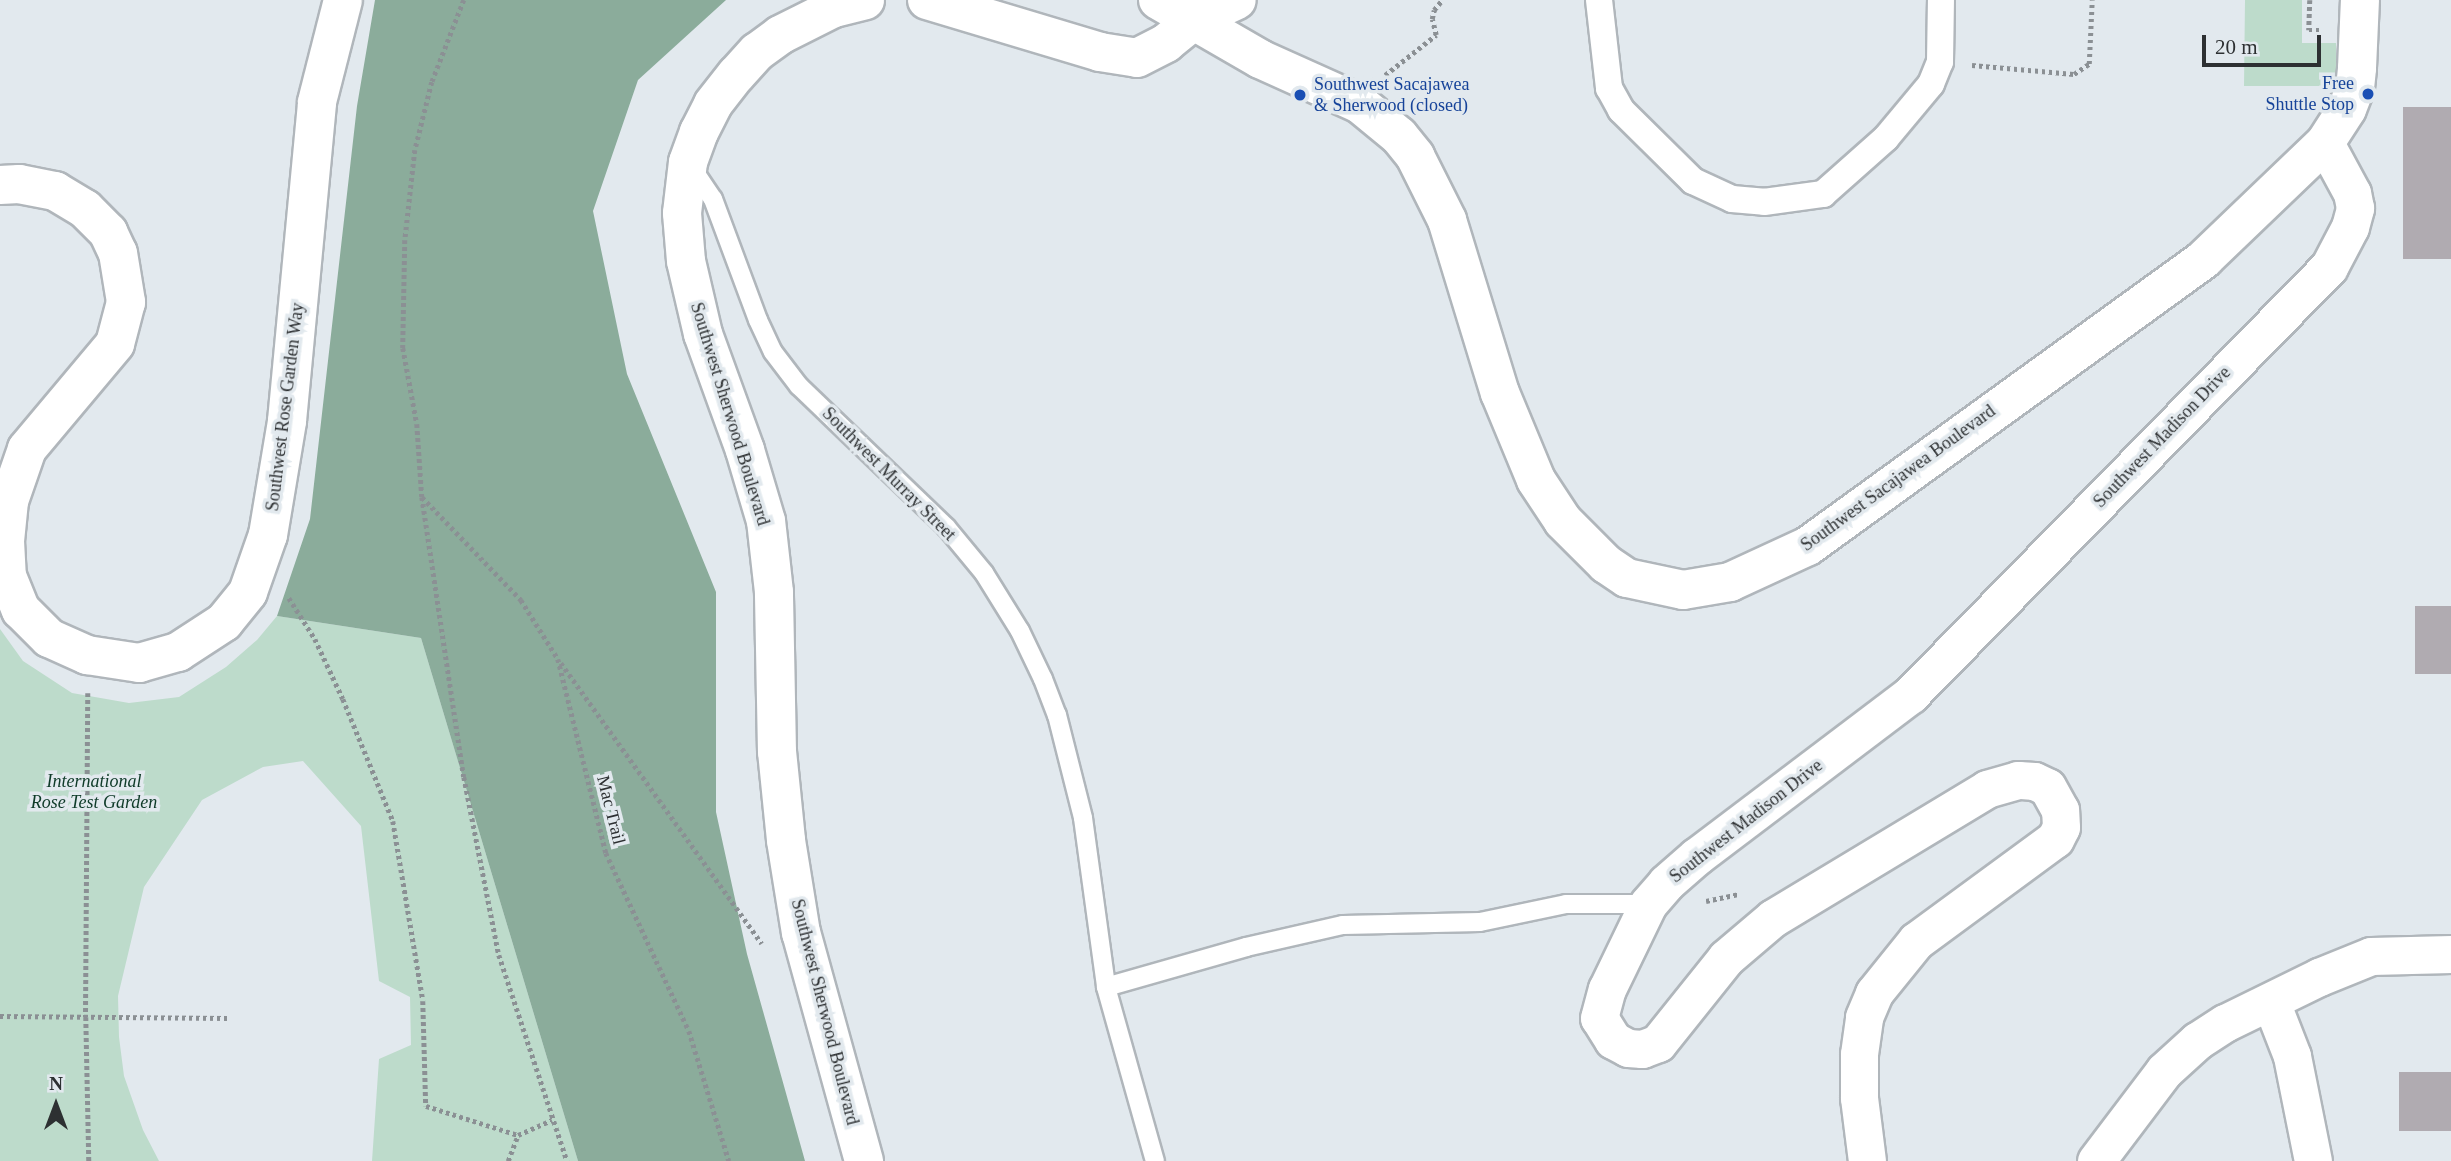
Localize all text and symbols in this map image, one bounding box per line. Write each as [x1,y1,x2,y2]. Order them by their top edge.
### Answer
scale bar [2206,21,2325,65]
text: 20 m [2215,35,2258,59]
place label: Free Shuttle Stop [2265,73,2354,116]
place label: Southwest Sacajawea & Sherwood (closed) [1314,74,1469,116]
marker: Free Shuttle Stop [2360,86,2376,102]
marker: Southwest Sacajawea & Sherwood (closed) [1292,87,1308,103]
street label: Southwest Sherwood Boulevard [686,300,774,528]
street label: Southwest Rose Garden Way [261,301,309,513]
street label: Southwest Madison Drive [2089,362,2235,512]
street label: Southwest Sacajawea Boulevard [1797,400,1999,556]
street label: Southwest Murray Street [818,403,960,545]
street label: Southwest Madison Drive [1665,755,1827,887]
park label: International Rose Test Garden [31,771,157,814]
street label: Mac Trail [592,773,630,847]
street label: Southwest Sherwood Boulevard [786,897,864,1127]
north arrow [21,1070,91,1140]
text: N [49,1073,63,1094]

